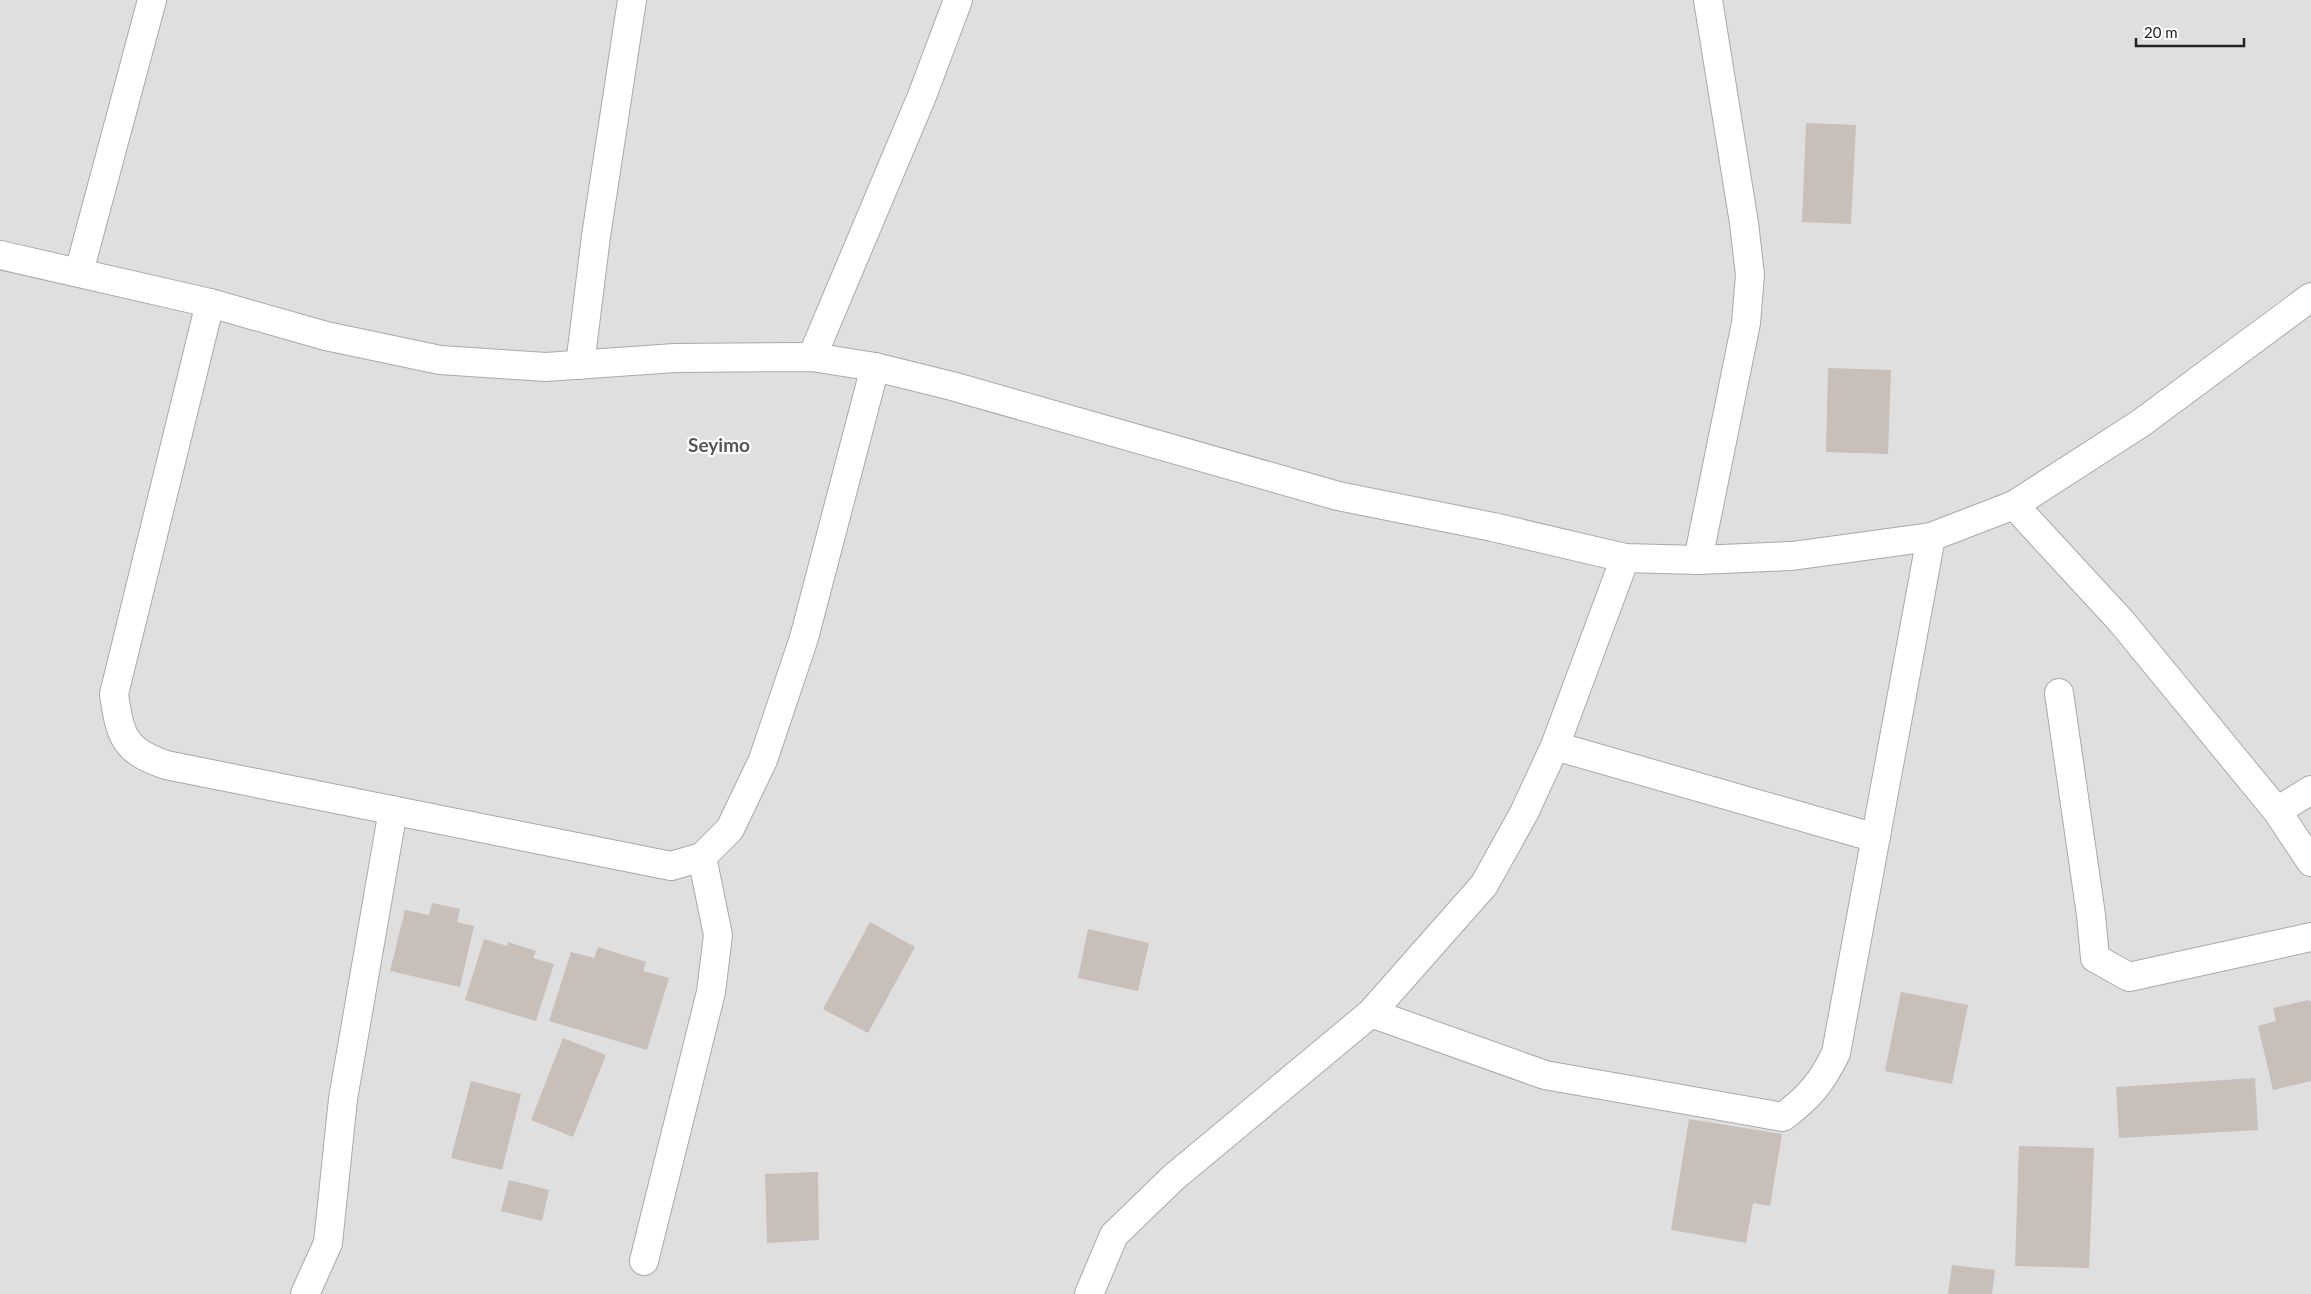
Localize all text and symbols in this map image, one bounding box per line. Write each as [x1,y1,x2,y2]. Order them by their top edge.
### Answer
scale bar [2136,15,2244,47]
text: 20 m [2144,23,2178,41]
district label: Seyimo [688,433,750,456]

